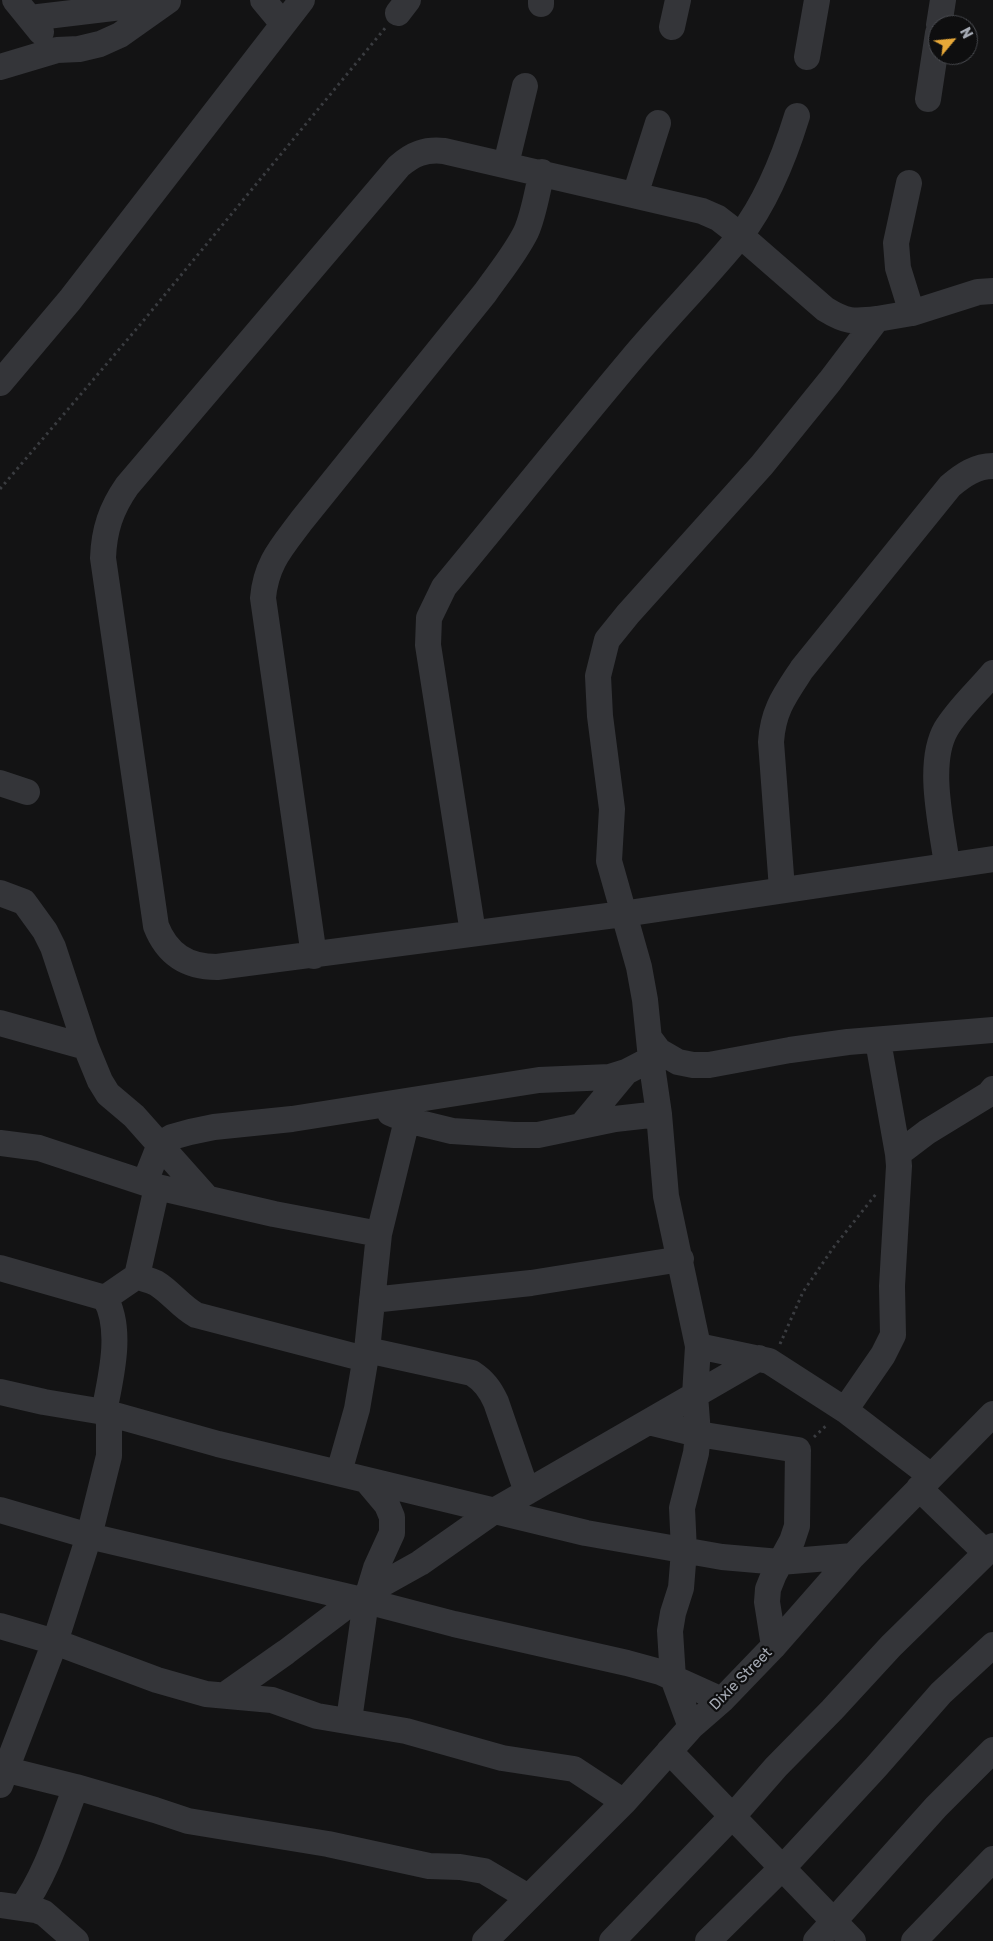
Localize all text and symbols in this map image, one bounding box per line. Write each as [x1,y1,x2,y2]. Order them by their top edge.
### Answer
north arrow [928,15,978,65]
text: N [956,25,976,42]
street label: Dixie Street [706,1644,776,1714]

